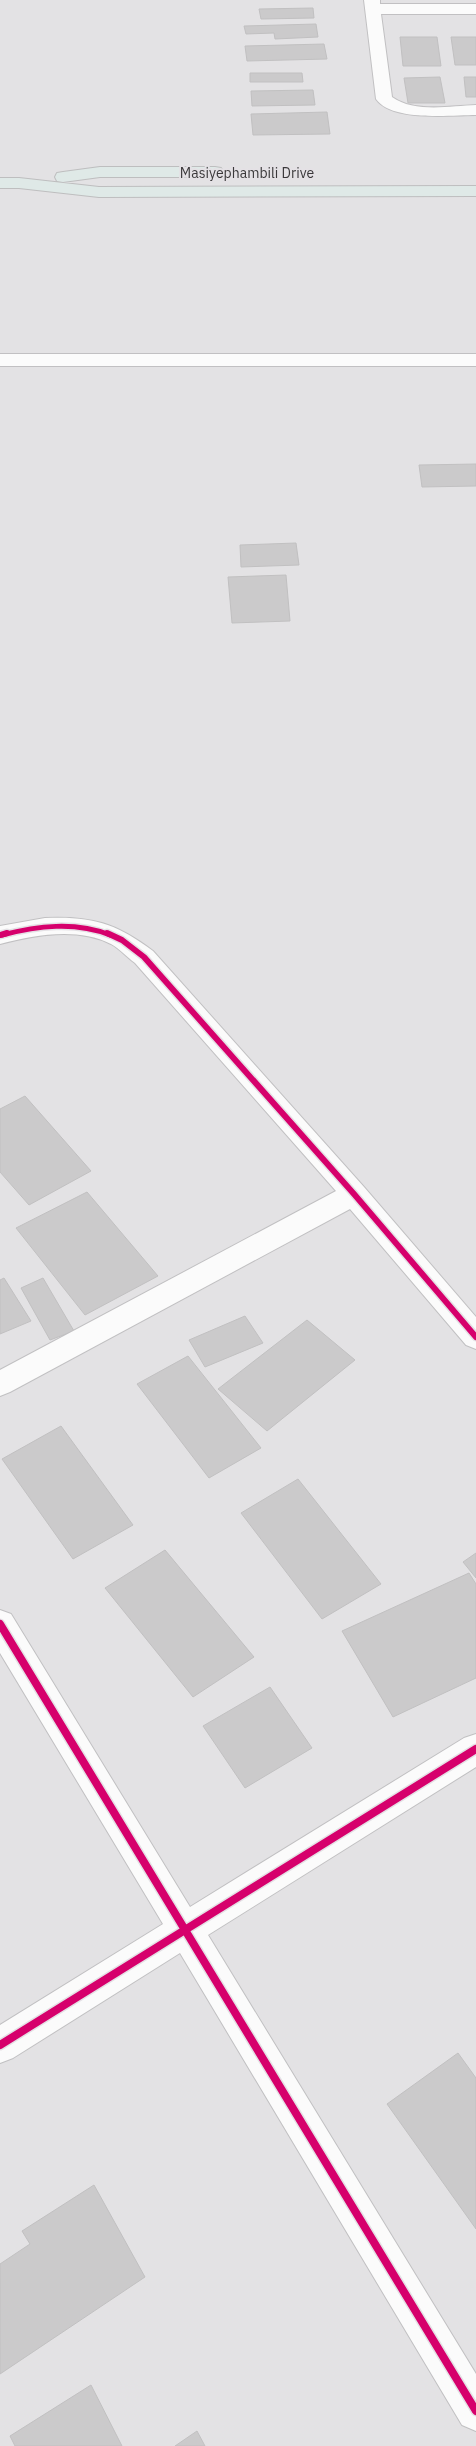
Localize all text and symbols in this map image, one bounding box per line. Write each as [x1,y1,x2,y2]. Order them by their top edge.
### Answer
street label: Masiyephambili Drive [180,164,314,182]

